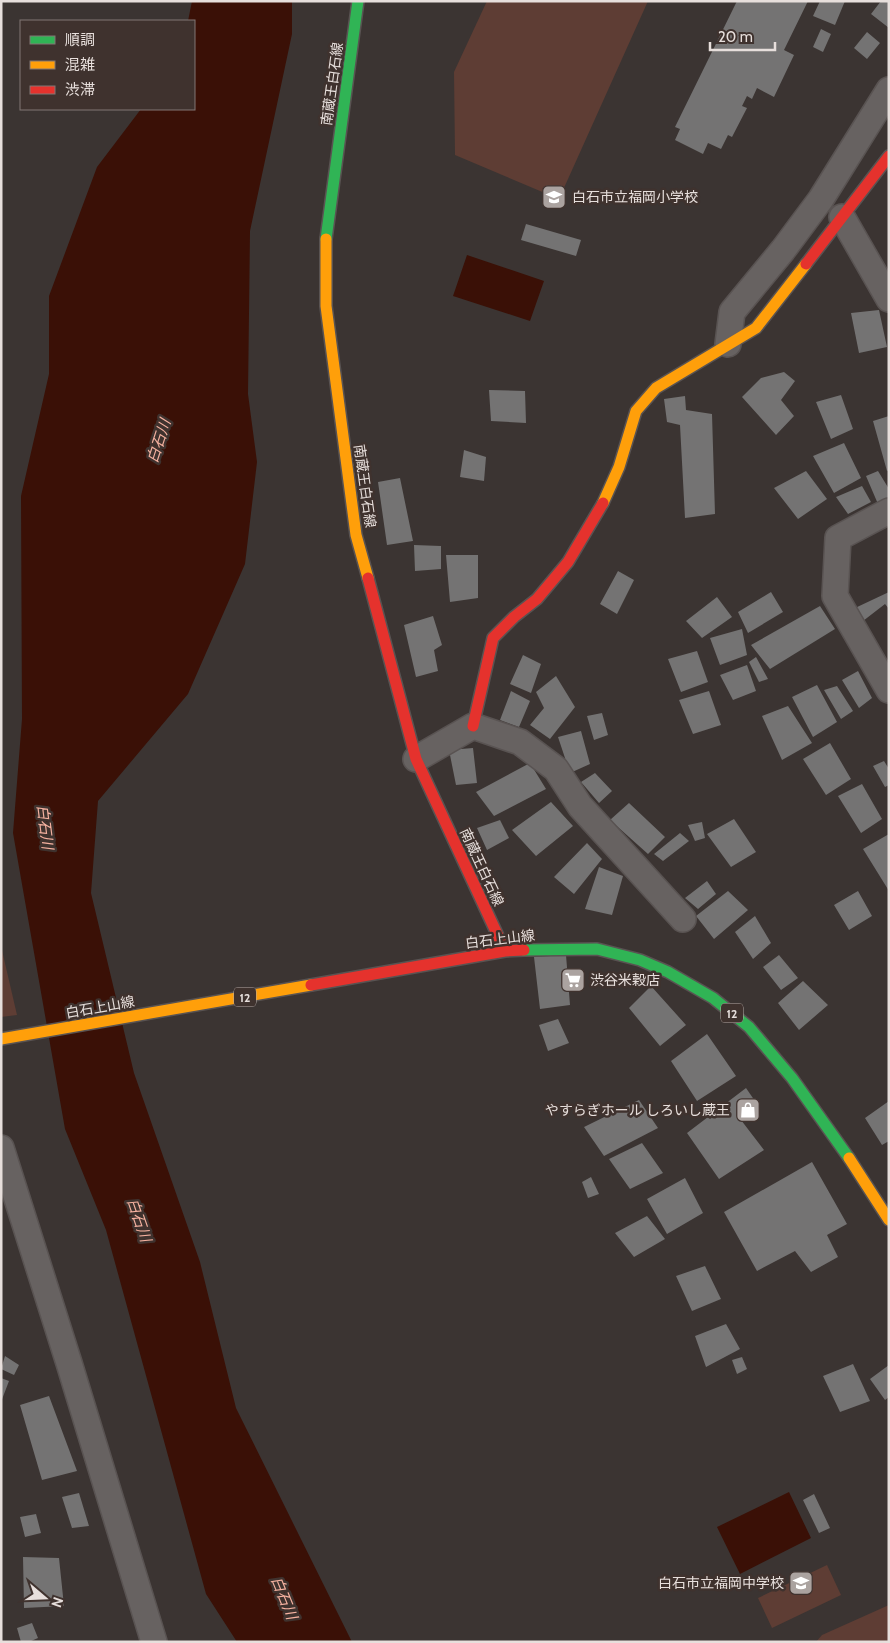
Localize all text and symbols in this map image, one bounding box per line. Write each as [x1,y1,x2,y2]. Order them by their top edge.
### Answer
legend [20,20,195,110]
scale bar [710,20,775,52]
text: 20 m [718,28,753,46]
text: 順調 [65,31,95,49]
street label: 南蔵王白石線 [317,41,347,127]
text: 混雑 [65,56,95,74]
text: 渋滞 [65,81,95,99]
school or university icon: 白石市立福岡小学校 [541,184,567,210]
place label: 白石市立福岡小学校 [572,188,698,206]
water label: 白石川 [143,415,175,465]
street label: 南蔵王白石線 [350,443,380,529]
water label: 白石川 [33,804,57,852]
street label: 南蔵王白石線 [456,825,508,909]
street label: 白石上山線 [464,926,536,952]
supermarket icon: 渋谷米穀店 [560,967,586,993]
place label: 渋谷米穀店 [590,971,660,989]
road number: 12 [234,988,256,1006]
street label: 白石上山線 [64,992,136,1022]
road number: 12 [721,1004,743,1022]
shop icon: やすらぎホール しろいし蔵王 [735,1097,761,1123]
place label: やすらぎホール しろいし蔵王 [545,1101,730,1119]
water label: 白石川 [123,1196,155,1246]
school or university icon: 白石市立福岡中学校 [788,1570,814,1596]
north arrow [20,1573,70,1623]
water label: 白石川 [267,1574,302,1624]
place label: 白石市立福岡中学校 [658,1574,784,1592]
text: N [47,1595,67,1610]

